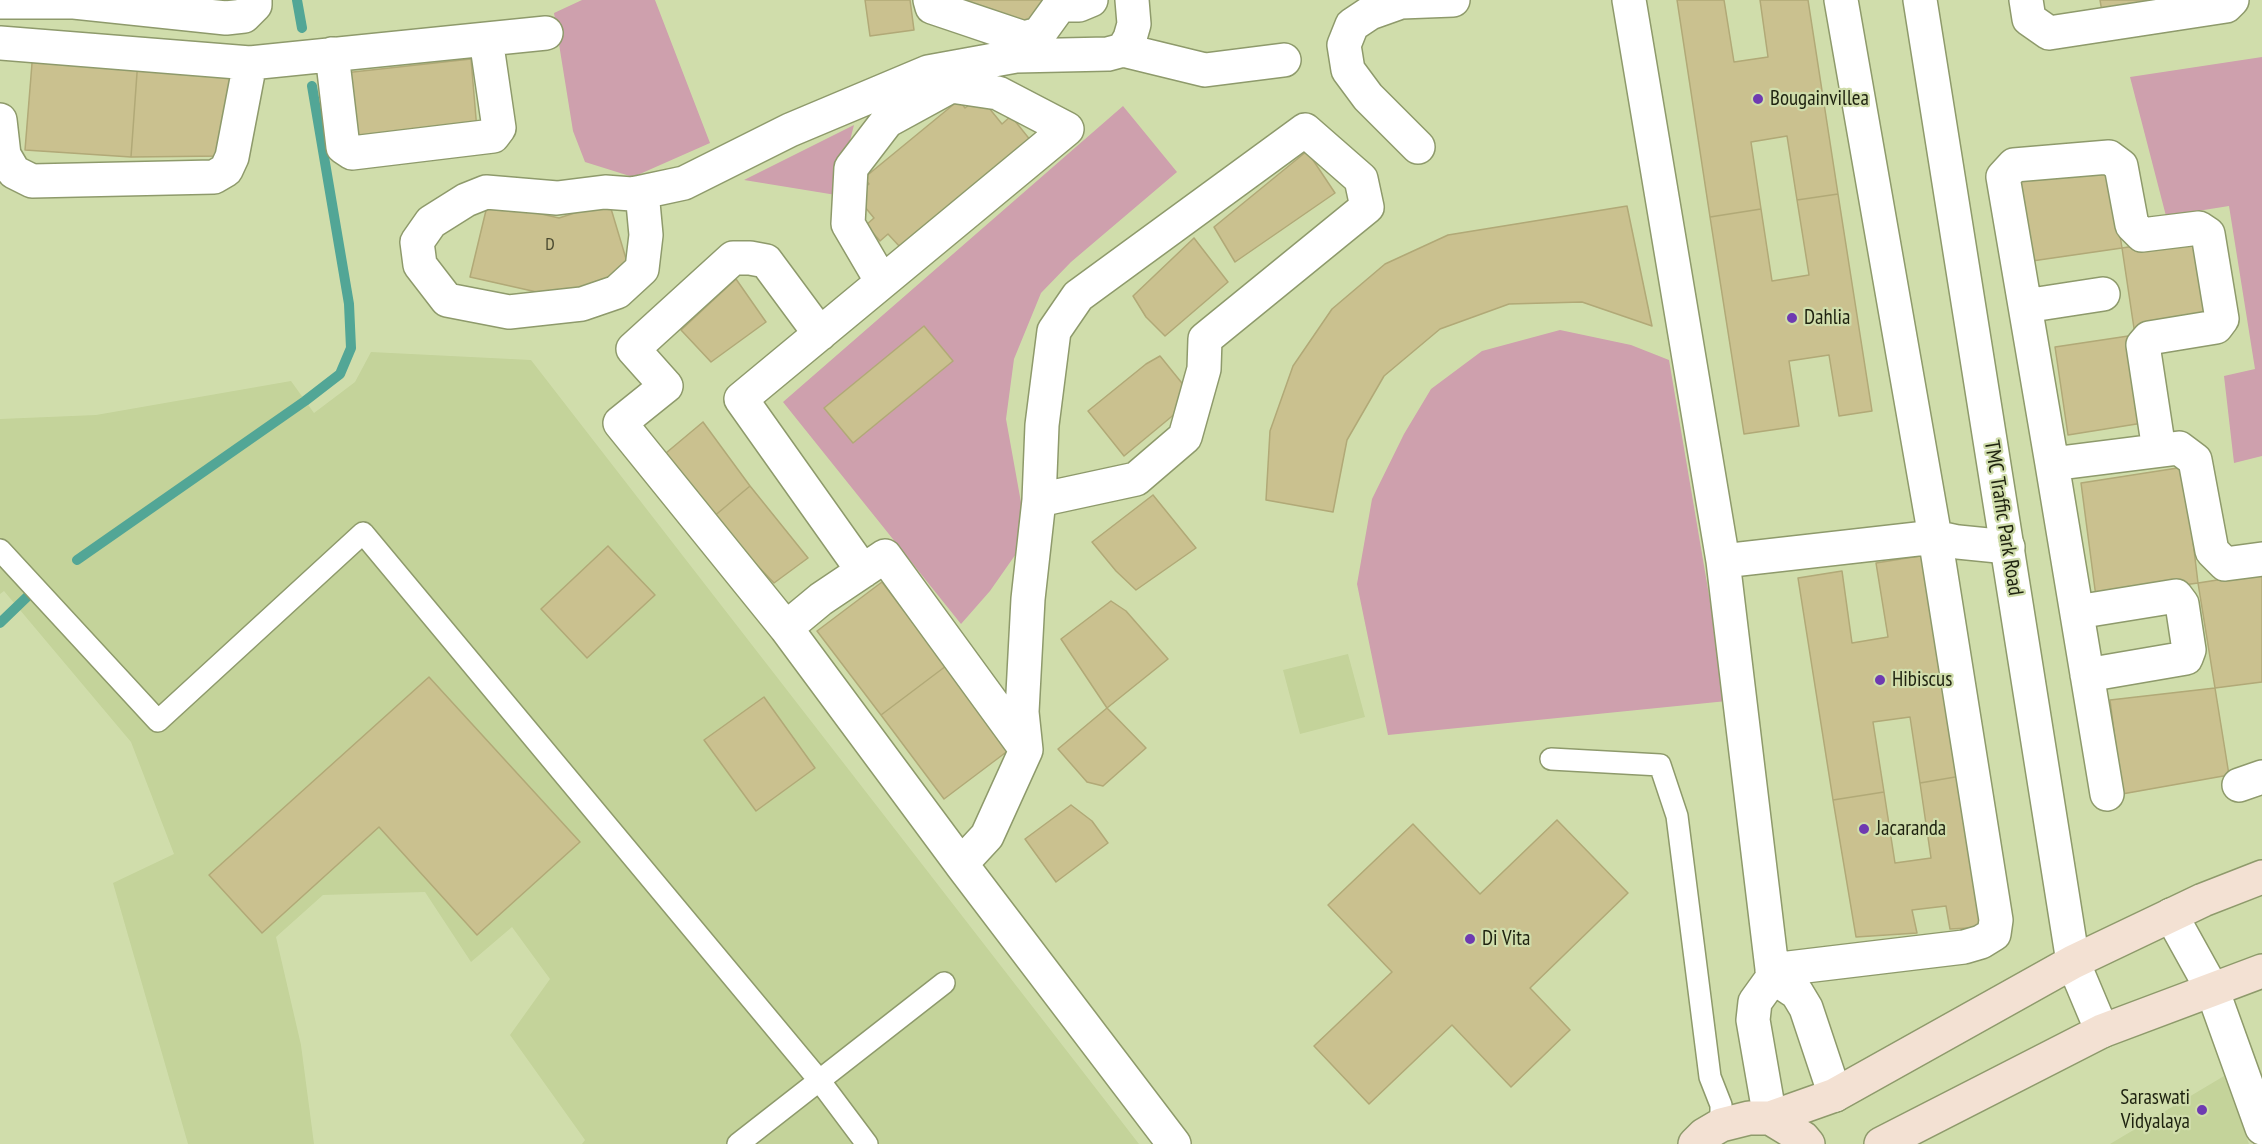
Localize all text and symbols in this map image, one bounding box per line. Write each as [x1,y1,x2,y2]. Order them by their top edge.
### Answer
place label: Bougainvillea [1770,86,1869,112]
marker: Bougainvillea [1751,92,1765,106]
house number: D [545,234,555,256]
place label: Dahlia [1804,305,1851,331]
marker: Dahlia [1785,311,1799,325]
street label: TMC Traffic Park Road [1978,439,2028,597]
place label: Hibiscus [1892,667,1952,693]
marker: Hibiscus [1873,673,1887,687]
place label: Jacaranda [1876,816,1946,842]
marker: Jacaranda [1857,822,1871,836]
place label: Di Vita [1482,926,1530,952]
marker: Di Vita [1463,932,1477,946]
place label: Saraswati Vidyalaya [2120,1085,2190,1135]
marker: Saraswati Vidyalaya [2195,1103,2209,1117]

